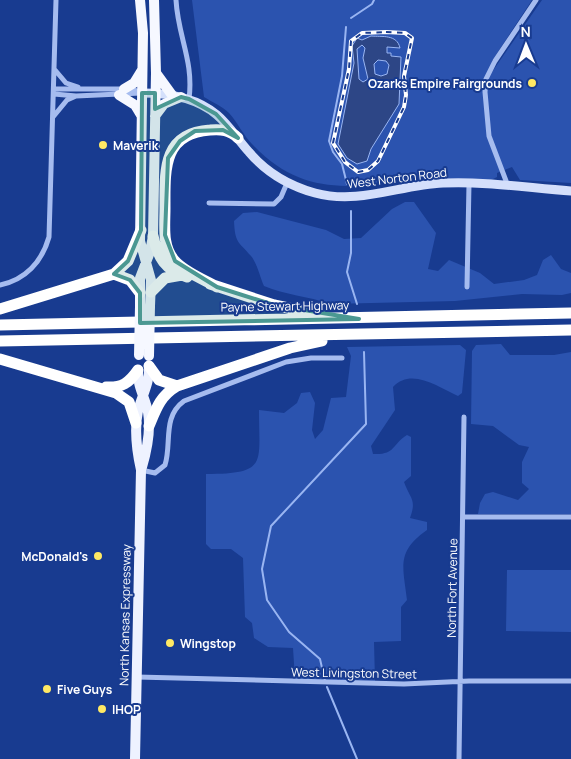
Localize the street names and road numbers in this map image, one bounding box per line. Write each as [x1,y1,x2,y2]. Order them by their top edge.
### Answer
street label: West Norton Road [346,163,448,193]
street label: Payne Stewart Highway [221,296,350,316]
street label: North Fort Avenue [443,538,461,638]
street label: North Kansas Expressway [115,543,135,686]
street label: West Livingston Street [291,663,417,683]

